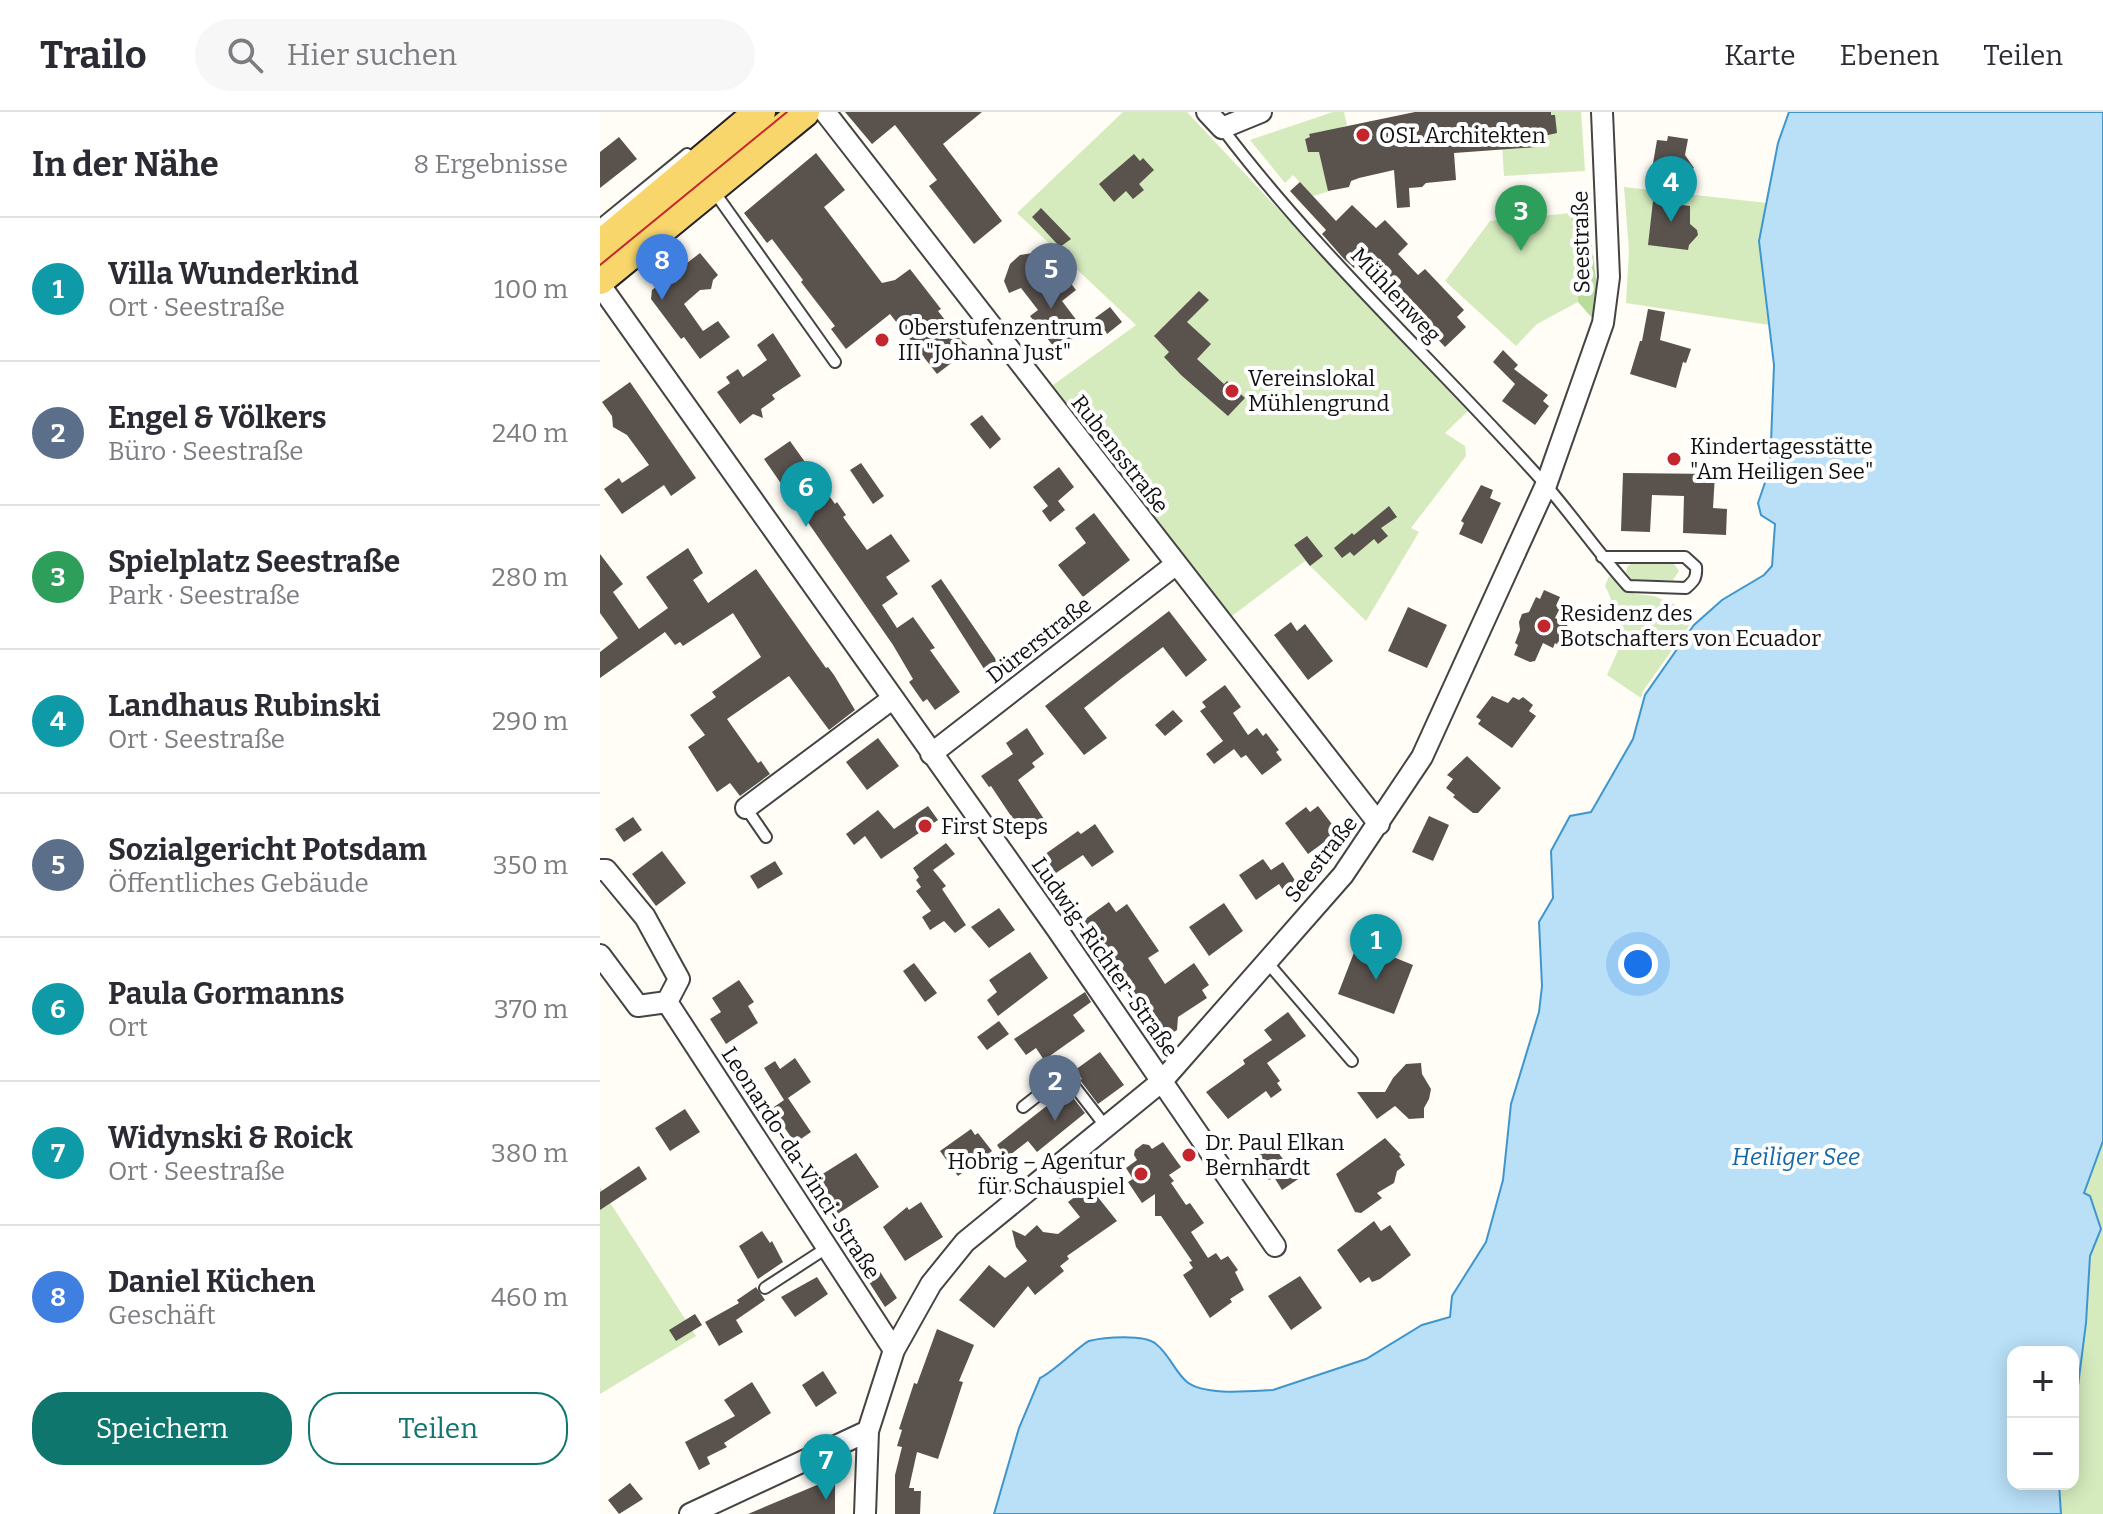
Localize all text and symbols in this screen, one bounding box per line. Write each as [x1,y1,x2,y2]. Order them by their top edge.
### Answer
search box [195,19,755,91]
text: Trailo [40,32,147,78]
icon: search [223,33,267,77]
text: Hier suchen [287,37,457,73]
text: Karte [1724,39,1796,72]
text: Ebenen [1840,39,1939,72]
text: Teilen [1983,39,2063,72]
place label: OSL Architekten [1379,122,1546,149]
marker: OSL Architekten [1354,126,1372,144]
text: In der Nähe [32,144,219,185]
text: 8 Ergebnisse [414,149,568,180]
pin: 4 [1645,156,1697,222]
pin: 3 [1495,185,1547,251]
street label: Seestraße [1567,190,1595,294]
pin: 8 [636,234,688,300]
street label: Mühlenweg [1345,242,1447,348]
pin: 5 [1025,243,1077,309]
text: Villa Wunderkind [108,256,359,292]
text: 1 [52,274,64,305]
text: 100 m [494,274,568,305]
text: Ort · Seestraße [108,292,285,323]
place label: Oberstufenzentrum III "Johanna Just" [898,314,1103,366]
marker: Oberstufenzentrum III "Johanna Just" [873,331,891,349]
place label: Vereinslokal Mühlengrund [1248,365,1389,417]
marker: Vereinslokal Mühlengrund [1223,382,1241,400]
street label: Rubensstraße [1065,389,1175,519]
text: Engel & Völkers [108,400,327,436]
text: 2 [51,418,65,449]
text: 240 m [492,418,568,449]
place label: Kindertagesstätte "Am Heiligen See" [1690,433,1873,485]
text: Büro · Seestraße [108,436,304,467]
marker: Kindertagesstätte "Am Heiligen See" [1665,450,1683,468]
pin: 6 [780,461,832,527]
text: Spielplatz Seestraße [108,544,400,580]
text: 3 [51,562,65,593]
text: 280 m [492,562,568,593]
text: Park · Seestraße [108,580,300,611]
street label: Dürerstraße [981,591,1097,689]
place label: Residenz des Botschafters von Ecuador [1560,600,1821,652]
marker: Residenz des Botschafters von Ecuador [1535,617,1553,635]
text: Landhaus Rubinski [108,688,381,724]
text: 4 [50,706,66,737]
text: 290 m [492,706,568,737]
text: Ort · Seestraße [108,724,285,755]
street label: Seestraße [1279,810,1363,908]
place label: First Steps [941,813,1048,840]
marker: First Steps [916,817,934,835]
text: Sozialgericht Potsdam [108,832,427,868]
text: 5 [51,850,65,881]
text: 350 m [493,850,568,881]
street label: Ludwig-Richter-Straße [1026,852,1184,1062]
text: Öffentliches Gebäude [108,868,369,899]
pin: 1 [1350,914,1402,980]
your location [1618,944,1658,984]
text: Paula Gormanns [108,976,345,1012]
text: 6 [50,994,66,1025]
text: 370 m [494,994,568,1025]
text: Ort [108,1012,148,1043]
street label: Leonardo-da-Vinci-Straße [716,1042,886,1284]
pin: 2 [1029,1055,1081,1121]
text: Widynski & Roick [108,1120,353,1156]
place label: Dr. Paul Elkan Bernhardt [1205,1129,1345,1181]
text: 7 [51,1138,65,1169]
text: 380 m [491,1138,568,1169]
water label: Heiliger See [1732,1143,1860,1171]
marker: Dr. Paul Elkan Bernhardt [1180,1146,1198,1164]
place label: Hobrig – Agentur für Schauspiel [947,1148,1125,1200]
text: Ort · Seestraße [108,1156,285,1187]
marker: Hobrig – Agentur für Schauspiel [1132,1165,1150,1183]
text: Daniel Küchen [108,1264,315,1300]
text: 8 [50,1282,66,1313]
text: 460 m [491,1282,568,1313]
text: Geschäft [108,1300,216,1331]
map controls [2007,1346,2079,1490]
button: + [2007,1346,2079,1418]
button: Speichern [32,1392,292,1465]
button: Teilen [308,1392,568,1465]
button: − [2007,1418,2079,1490]
pin: 7 [800,1434,852,1500]

